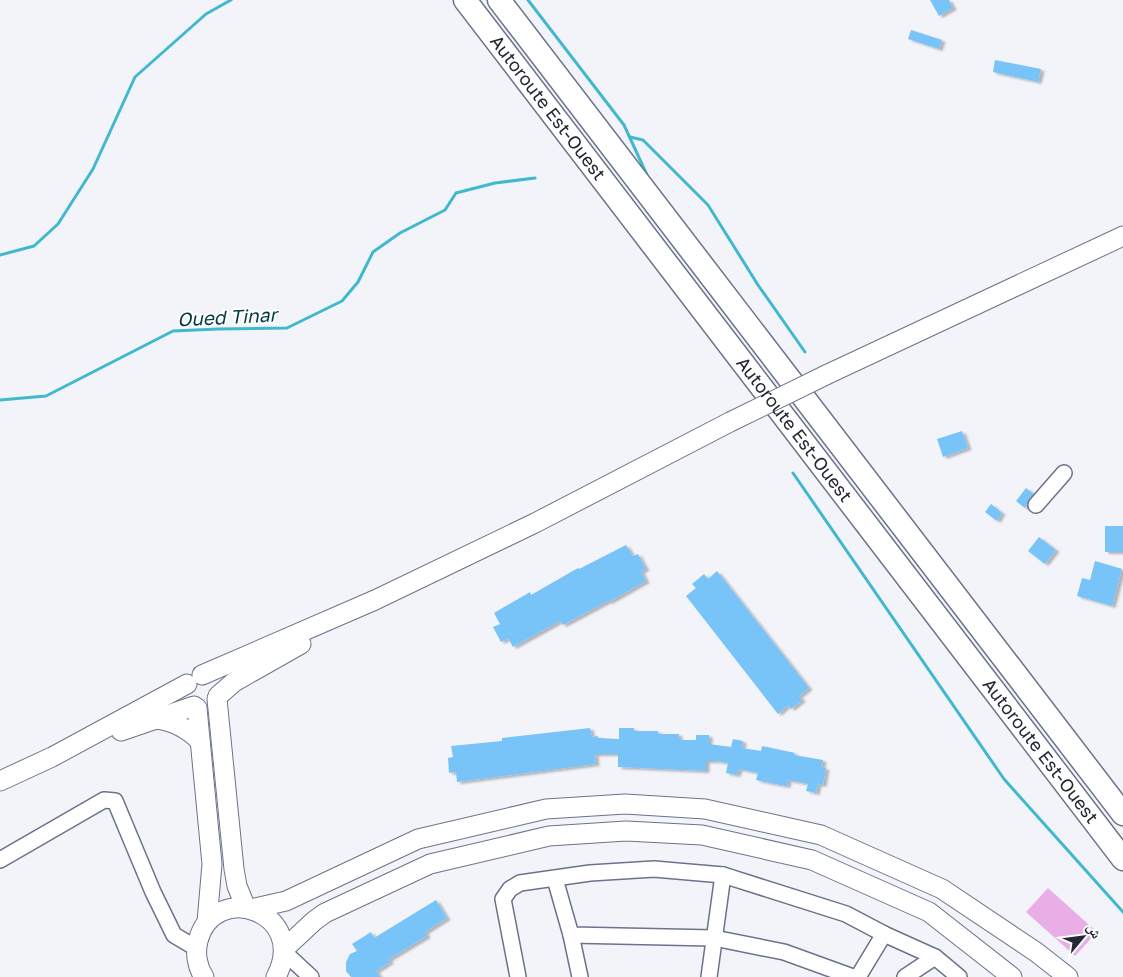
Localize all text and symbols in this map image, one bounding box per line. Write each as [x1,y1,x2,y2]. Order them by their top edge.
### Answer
street label: Autoroute Est-Ouest [486,30,611,184]
water label: Oued Tinar [177,302,280,331]
street label: Autoroute Est-Ouest [732,352,857,506]
street label: Autoroute Est-Ouest [979,673,1104,827]
north arrow [1058,912,1108,962]
text: ش [1083,920,1106,942]

